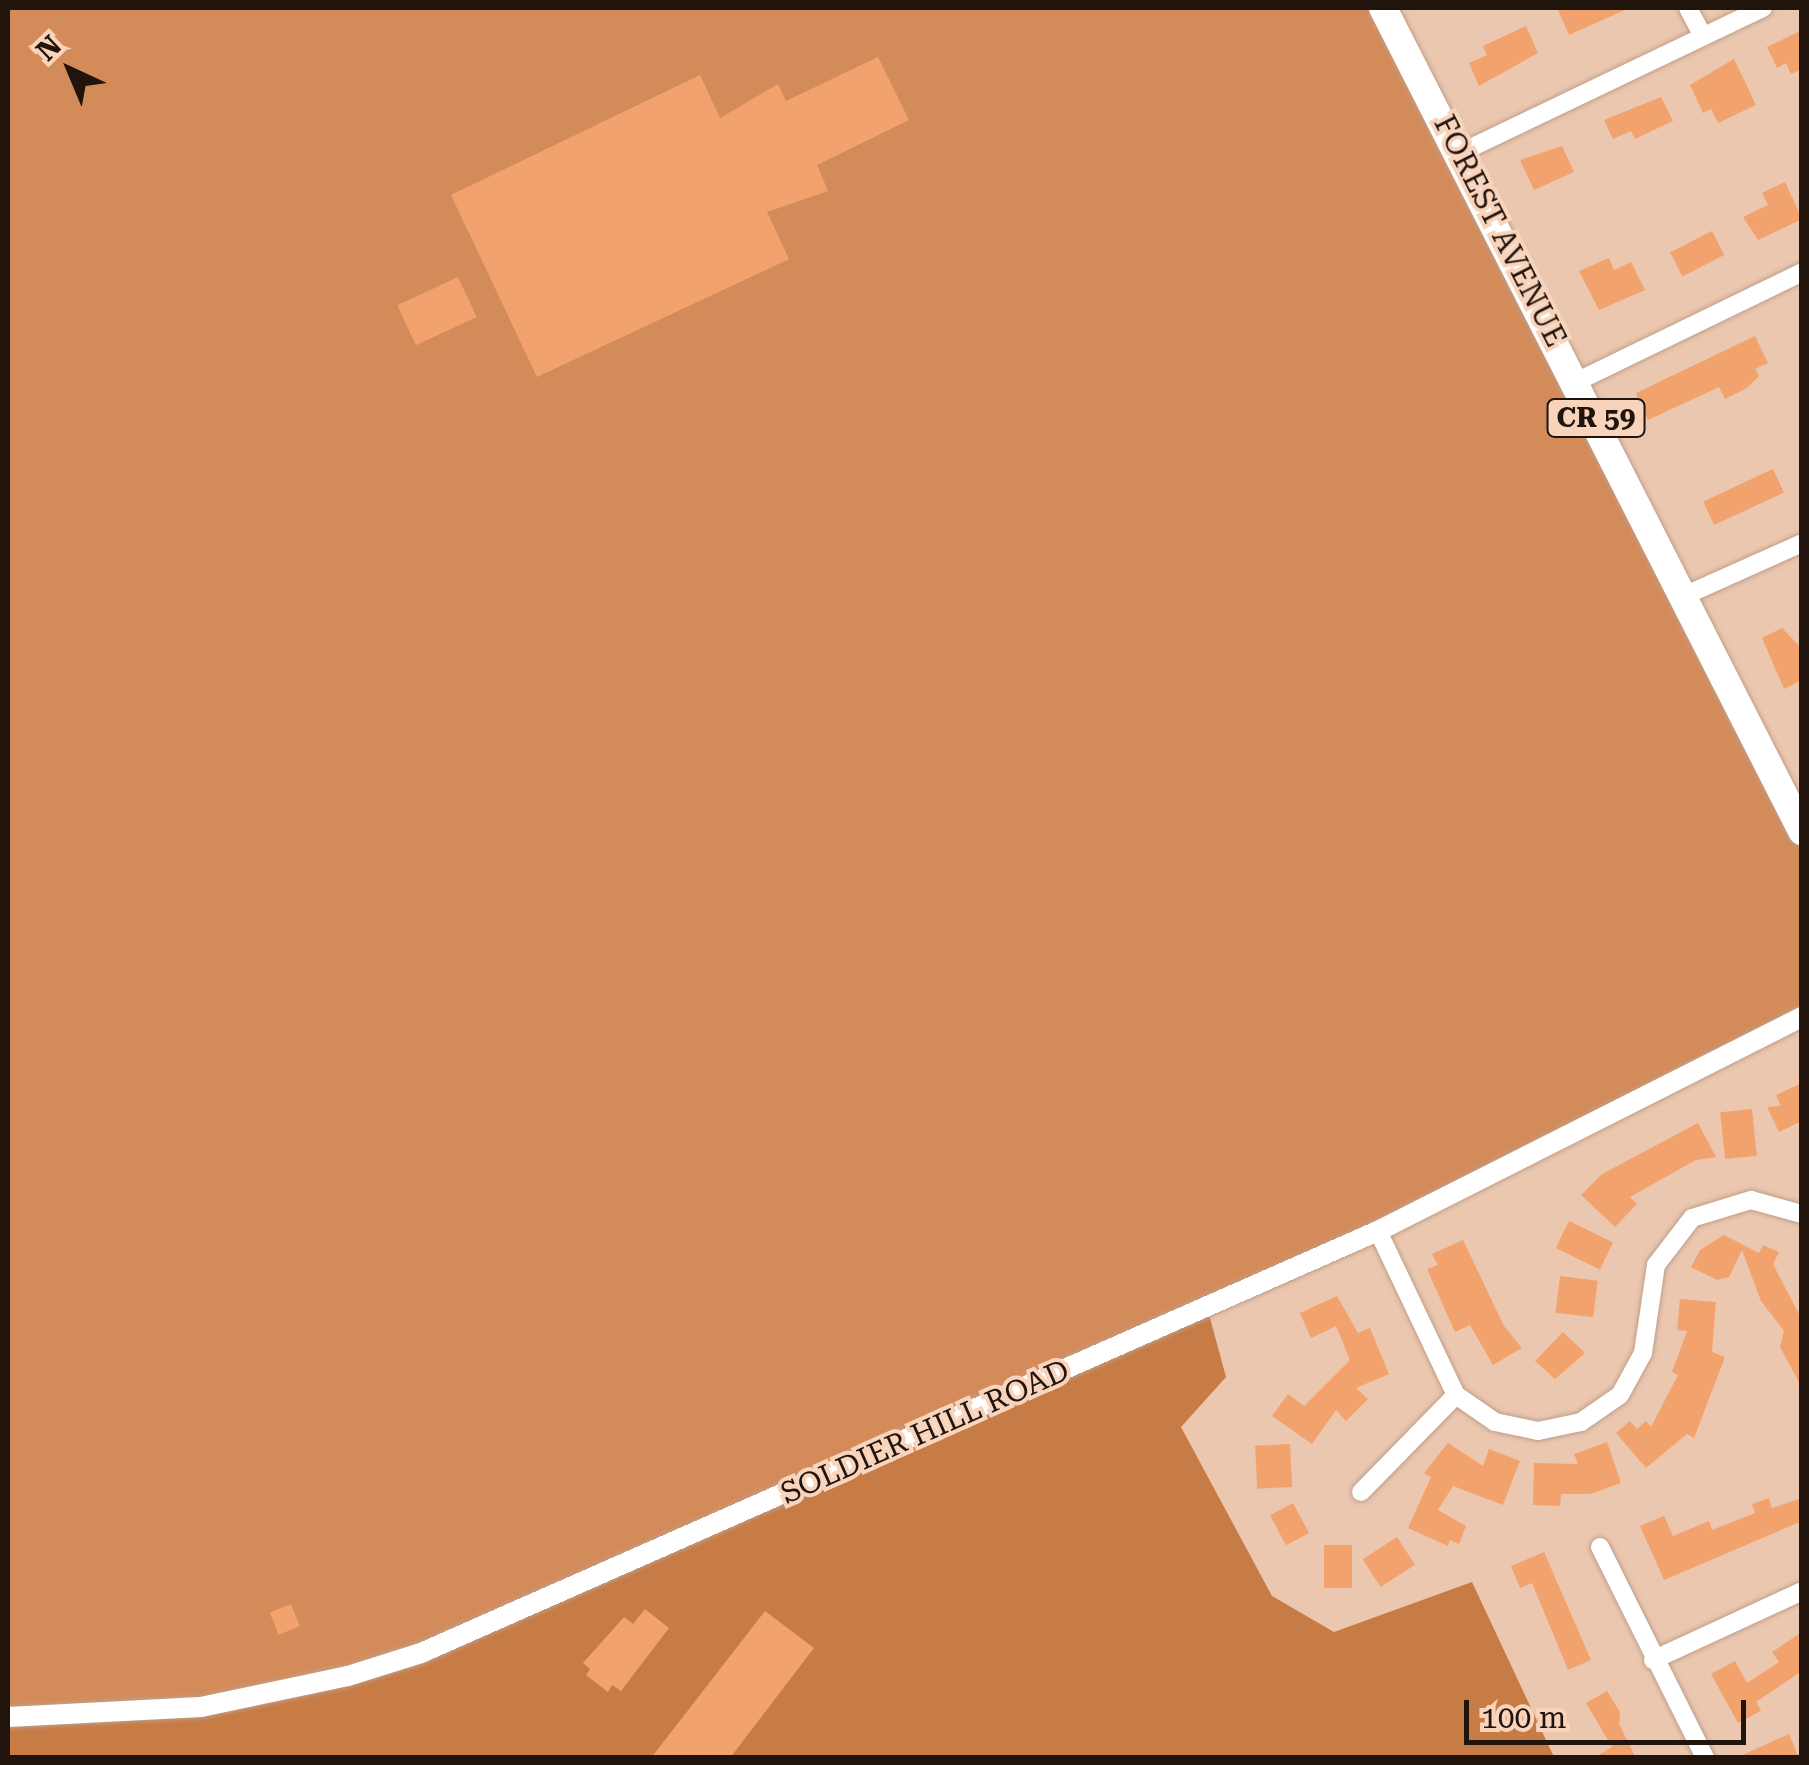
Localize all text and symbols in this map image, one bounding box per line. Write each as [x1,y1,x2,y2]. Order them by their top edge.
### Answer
north arrow [20,20,120,120]
text: N [30,29,68,67]
street label: FOREST AVENUE [1426,109,1574,353]
road number: CR 59 [1546,395,1646,441]
street label: SOLDIER HILL ROAD [775,1352,1075,1512]
scale bar [1469,1680,1752,1742]
text: 100 m [1481,1700,1566,1735]

